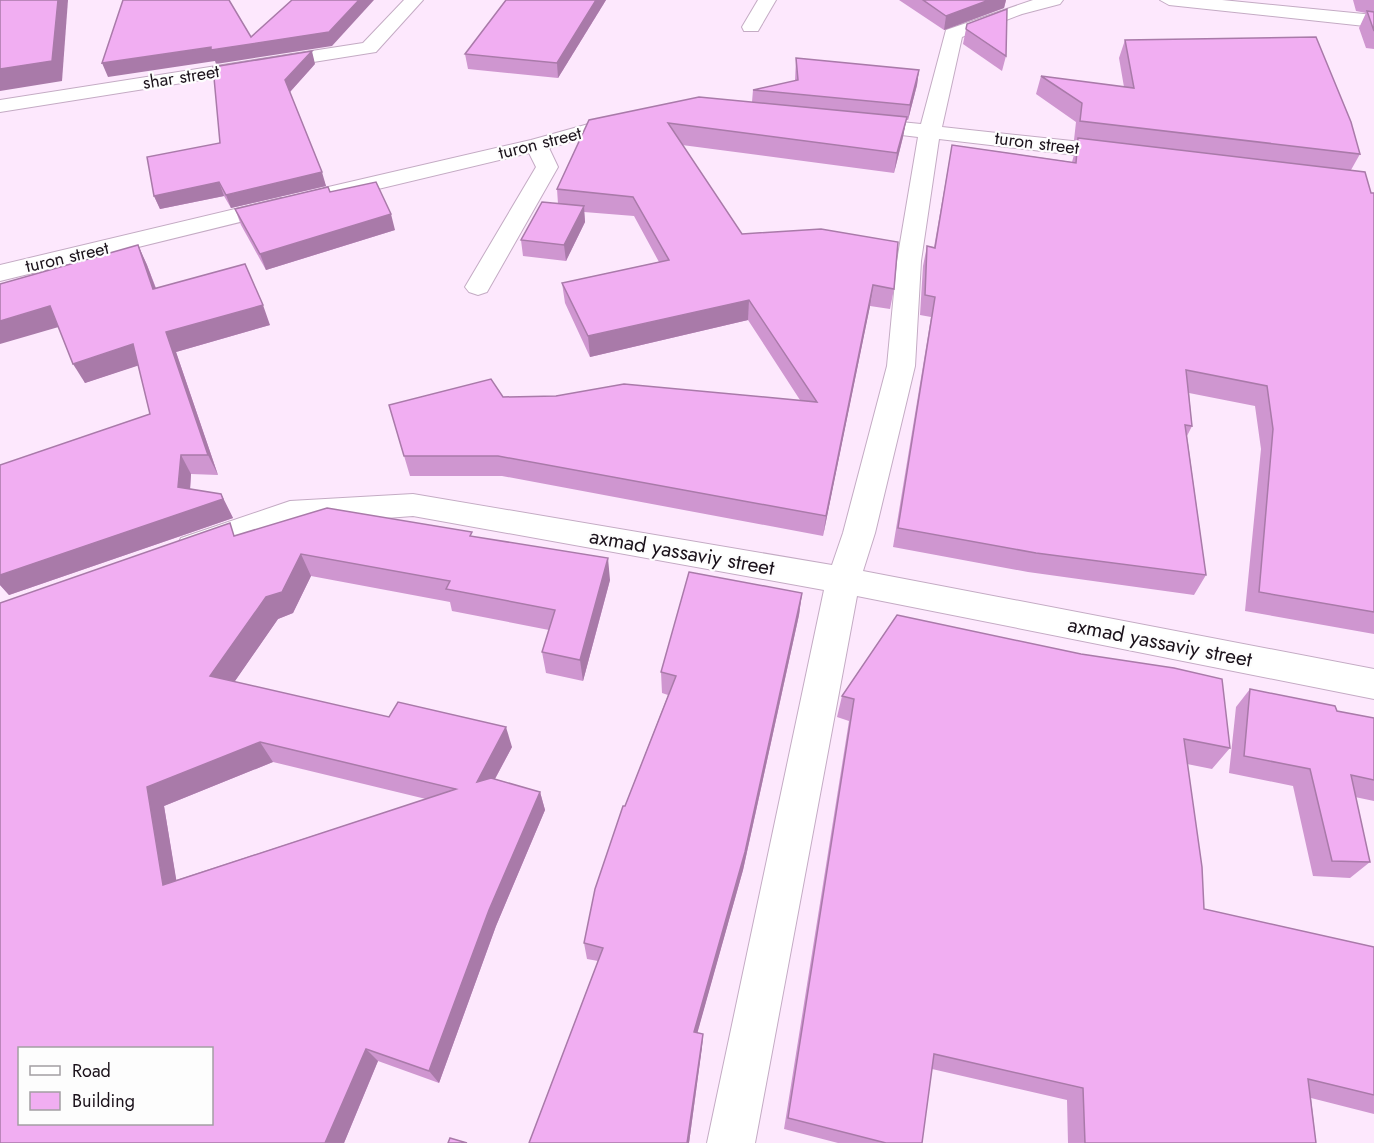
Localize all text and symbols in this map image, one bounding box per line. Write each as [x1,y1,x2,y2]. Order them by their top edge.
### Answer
street label: shar street [141,58,222,96]
street label: turon street [496,120,585,166]
street label: turon street [993,125,1081,161]
street label: turon street [23,235,112,279]
street label: axmad yassaviy street [587,521,777,583]
street label: axmad yassaviy street [1065,609,1255,675]
legend [18,1047,213,1125]
text: Road [72,1058,111,1084]
text: Building [72,1088,135,1114]

